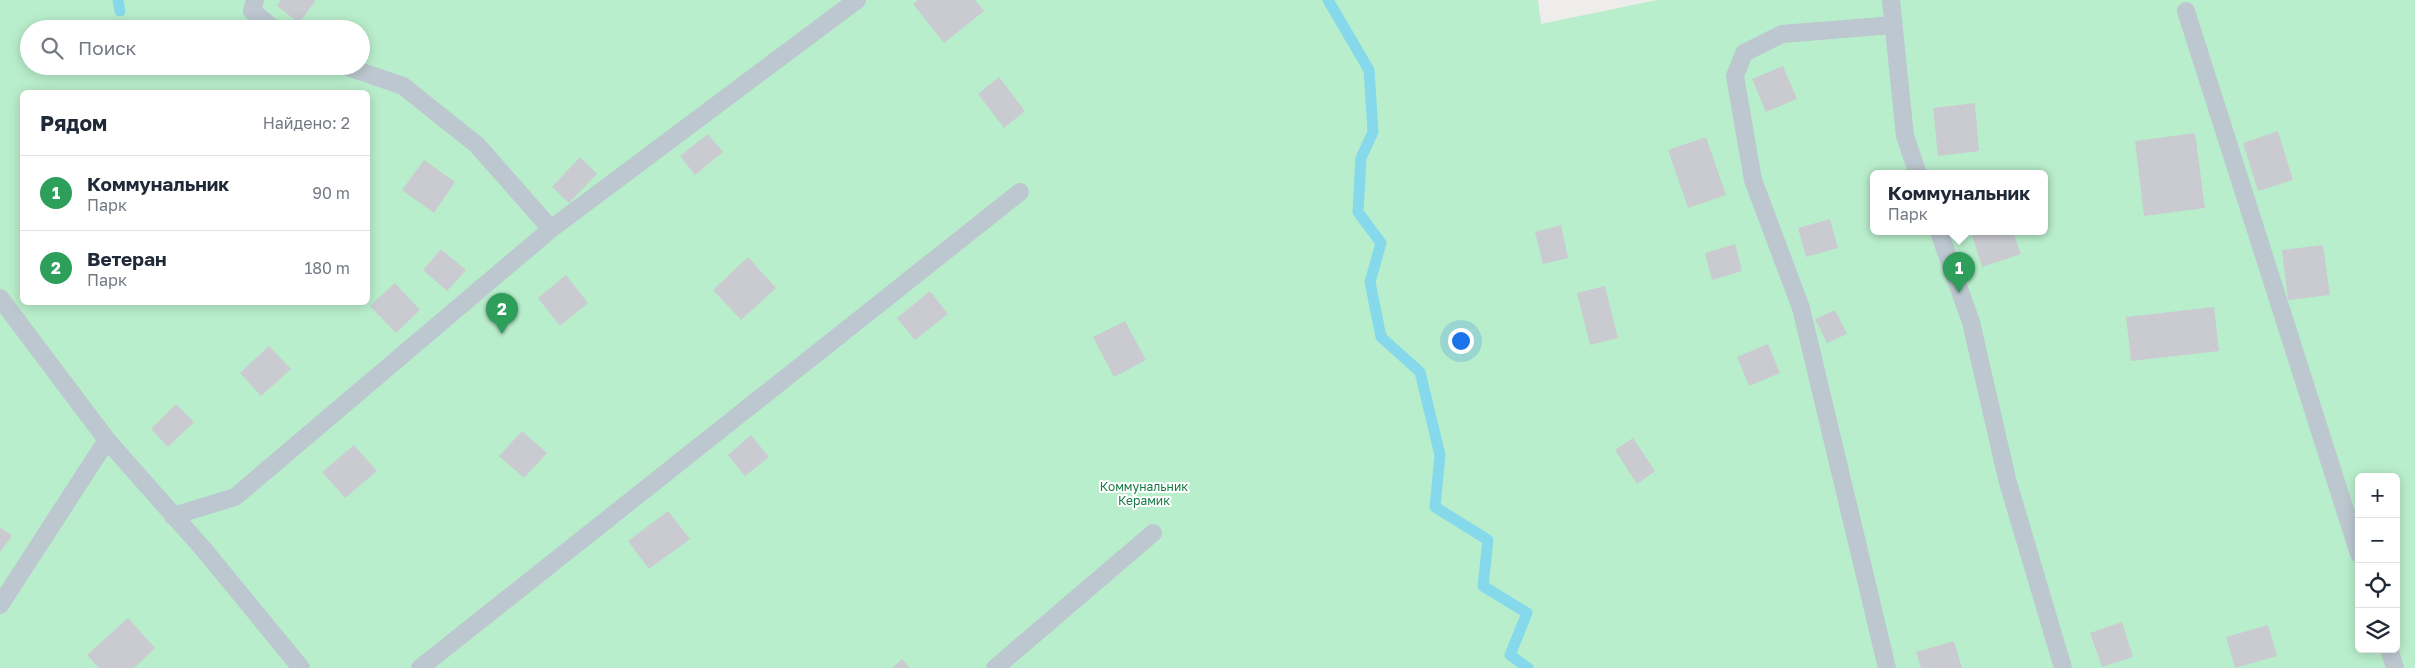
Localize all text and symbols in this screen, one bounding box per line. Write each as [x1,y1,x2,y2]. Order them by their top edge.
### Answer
search box [20,20,370,75]
icon: search [38,34,66,62]
text: Поиск [78,36,137,59]
text: Рядом [40,110,107,136]
text: Найдено: 2 [263,113,350,133]
popup [1870,170,2048,235]
text: Коммунальник [87,172,229,195]
text: Коммунальник [1888,181,2030,204]
text: 1 [52,183,60,203]
text: 90 m [312,183,350,203]
text: Парк [87,195,127,215]
text: Парк [1888,204,1928,224]
text: Ветеран [87,247,167,270]
pin: 1 [1943,252,1975,293]
text: 2 [51,258,61,278]
text: 180 m [304,258,350,278]
text: Парк [87,270,127,290]
pin: 2 [486,293,518,334]
your location [1448,328,1474,354]
map controls [2355,473,2400,653]
button: + [2355,473,2400,518]
park label: Коммунальник Керамик [1100,479,1188,508]
button: − [2355,518,2400,563]
button: locate [2355,563,2400,608]
button: layers [2355,608,2400,653]

